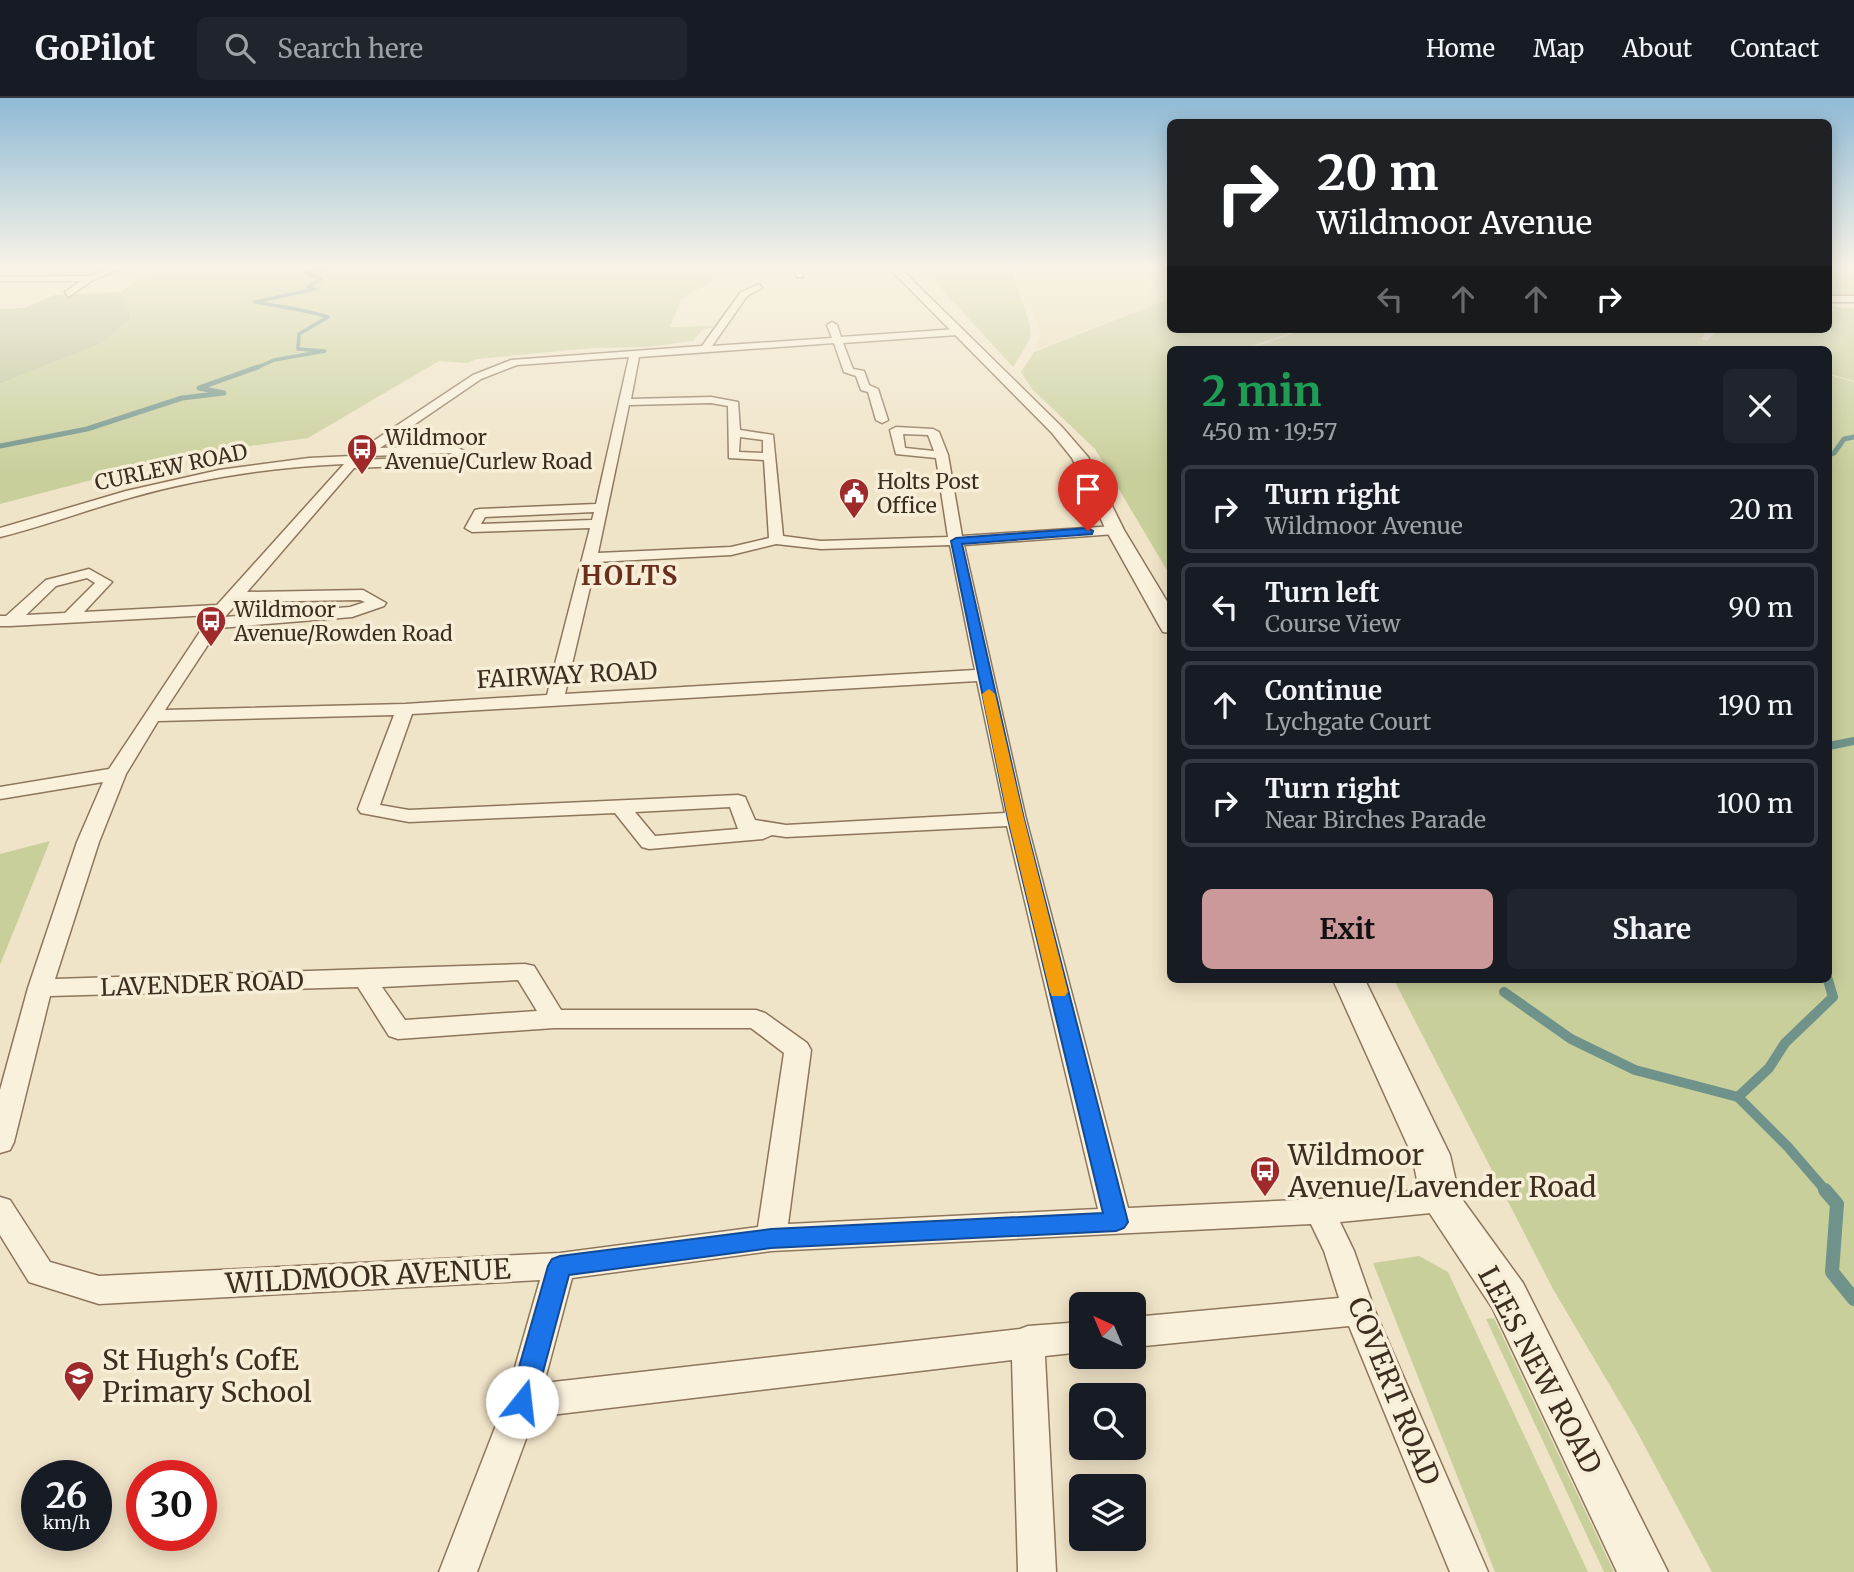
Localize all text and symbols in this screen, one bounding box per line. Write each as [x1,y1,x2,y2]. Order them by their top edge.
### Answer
search box [197,17,687,80]
text: GoPilot [35,28,155,69]
icon: search [221,29,259,67]
text: Search here [277,32,423,65]
text: Home [1426,33,1495,64]
text: Map [1533,33,1584,64]
text: About [1622,33,1692,64]
text: Contact [1730,33,1819,64]
text: 20 m [1317,142,1438,203]
icon: right [1202,147,1293,238]
text: Wildmoor Avenue [1317,203,1592,243]
icon: left [1371,280,1409,318]
icon: ahead [1444,280,1482,318]
icon: ahead [1517,280,1555,318]
icon: right [1590,280,1628,318]
text: 2 min [1202,365,1322,417]
button: close [1723,369,1797,443]
text: 450 m · 19:57 [1202,417,1337,446]
place label: Wildmoor Avenue/Curlew Road [384,424,593,475]
bus stop icon: Wildmoor Avenue/Curlew Road [345,432,379,476]
street label: CURLEW ROAD [92,438,250,496]
pin [1058,459,1118,531]
place label: Holts Post Office [877,468,979,519]
icon: arrive [1069,470,1107,508]
public building icon: Holts Post Office [837,476,871,520]
text: Turn right [1265,478,1400,511]
icon: right [1206,490,1244,528]
text: 20 m [1729,493,1793,526]
text: Wildmoor Avenue [1265,511,1463,540]
district label: HOLTS [581,559,679,592]
text: Turn left [1265,576,1379,609]
icon: left [1206,588,1244,626]
text: 90 m [1729,591,1793,624]
place label: Wildmoor Avenue/Rowden Road [233,596,453,647]
bus stop icon: Wildmoor Avenue/Rowden Road [194,604,228,648]
text: Course View [1265,609,1401,638]
street label: FAIRWAY ROAD [476,655,658,695]
text: Continue [1265,674,1382,707]
icon: ahead [1206,686,1244,724]
text: 190 m [1718,689,1793,722]
text: Lychgate Court [1265,707,1431,736]
text: Turn right [1265,772,1400,805]
icon: right [1206,784,1244,822]
text: 100 m [1717,787,1793,820]
text: Near Birches Parade [1265,805,1486,834]
button: Exit [1202,889,1493,969]
button: Share [1507,889,1797,969]
street label: LAVENDER ROAD [100,965,304,1003]
place label: Wildmoor Avenue/Lavender Road [1287,1137,1596,1205]
bus stop icon: Wildmoor Avenue/Lavender Road [1248,1154,1282,1198]
street label: WILDMOOR AVENUE [224,1251,512,1301]
street label: LEES NEW ROAD [1470,1260,1610,1480]
north arrow [1069,1292,1146,1368]
map controls [1069,1292,1146,1551]
street label: COVERT ROAD [1340,1292,1448,1490]
place label: St Hugh's CofE Primary School [102,1342,312,1410]
school or university icon: St Hugh's CofE Primary School [62,1359,96,1403]
position arrow [485,1365,559,1439]
button: search [1069,1383,1146,1460]
speed limit sign: 30 [126,1460,217,1551]
text: 26 [46,1474,87,1518]
button: layers [1069,1474,1146,1551]
text: km/h [43,1511,90,1534]

